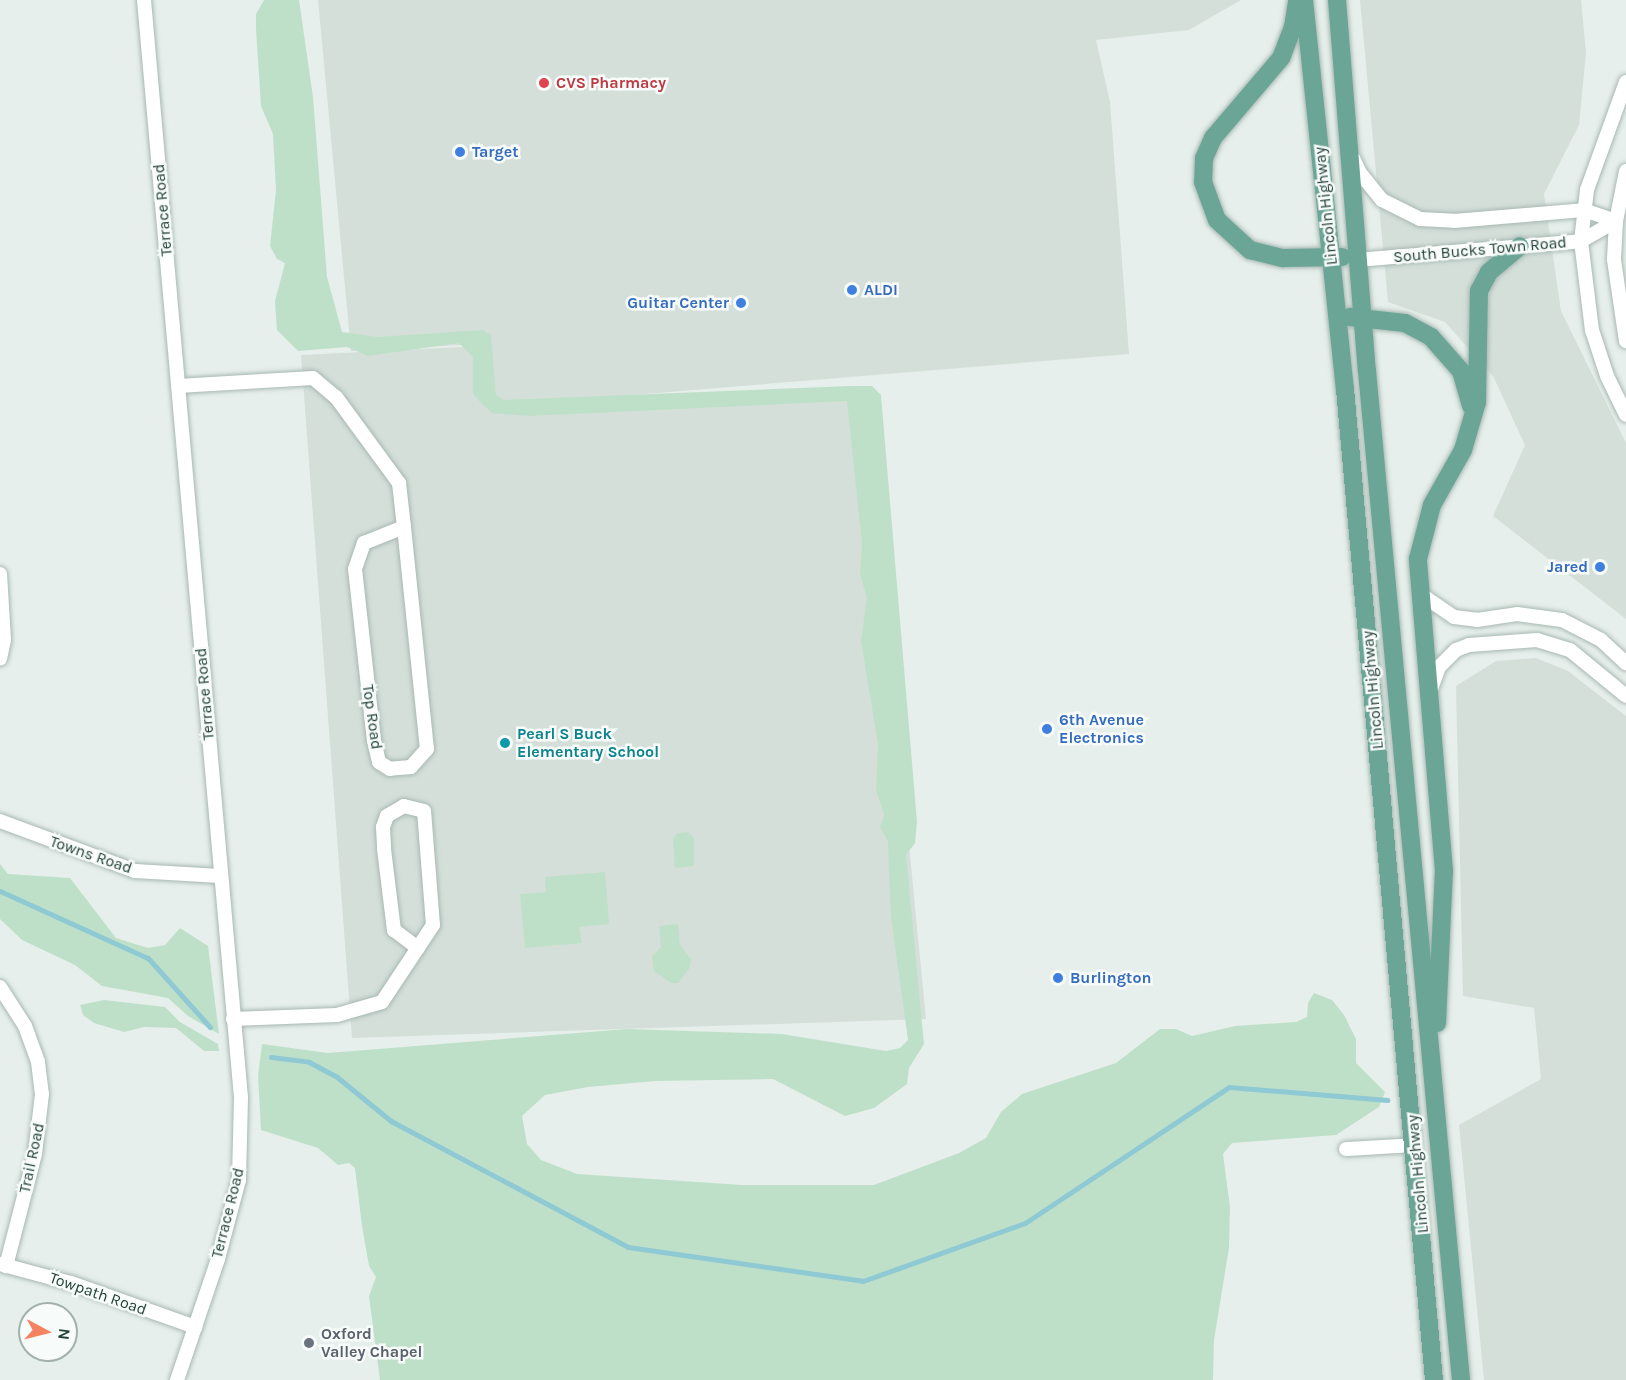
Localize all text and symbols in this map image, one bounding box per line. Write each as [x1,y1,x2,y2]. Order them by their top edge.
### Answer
place label: CVS Pharmacy [556,73,666,93]
marker: CVS Pharmacy [537,76,551,90]
place label: Target [472,142,519,162]
marker: Target [453,145,467,159]
street label: Lincoln Highway [1310,146,1342,266]
street label: Terrace Road [149,163,177,257]
street label: South Bucks Town Road [1392,233,1568,267]
place label: ALDI [864,280,898,300]
marker: ALDI [845,283,859,297]
place label: Guitar Center [627,293,729,313]
marker: Guitar Center [734,296,748,310]
place label: Jared [1547,557,1588,577]
marker: Jared [1593,560,1607,574]
street label: Lincoln Highway [1358,630,1388,750]
street label: Terrace Road [191,647,219,741]
street label: Top Road [358,683,386,751]
place label: 6th Avenue Electronics [1059,710,1144,748]
marker: 6th Avenue Electronics [1040,722,1054,736]
place label: Pearl S Buck Elementary School [517,724,659,762]
marker: Pearl S Buck Elementary School [498,736,512,750]
street label: Towns Road [47,832,135,878]
place label: Burlington [1070,968,1151,988]
marker: Burlington [1051,971,1065,985]
street label: Lincoln Highway [1403,1114,1433,1234]
street label: Trail Road [15,1121,49,1195]
street label: Terrace Road [207,1166,249,1260]
street label: Towpath Road [47,1268,149,1320]
north arrow [18,1302,78,1362]
place label: Oxford Valley Chapel [321,1324,422,1362]
text: N [54,1327,75,1341]
marker: Oxford Valley Chapel [302,1336,316,1350]

